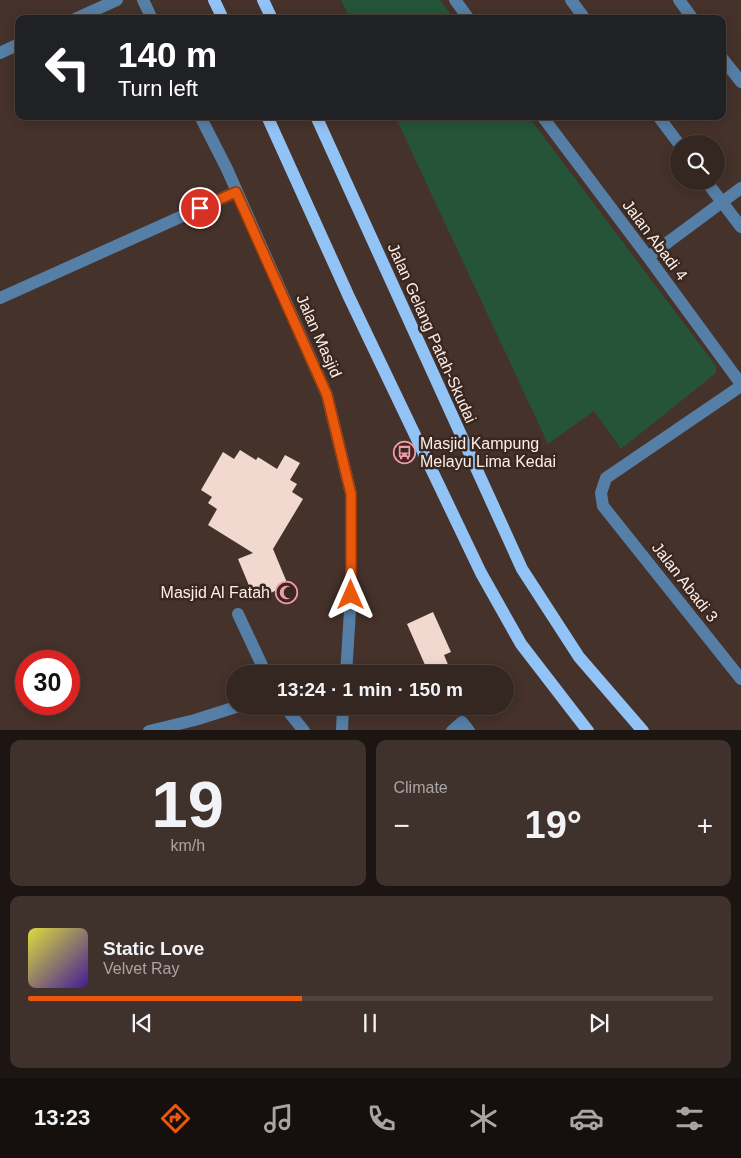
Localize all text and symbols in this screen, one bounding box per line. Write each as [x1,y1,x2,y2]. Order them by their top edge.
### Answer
icon: left [35,35,100,100]
text: 140 m [118,35,217,74]
text: Turn left [118,76,198,101]
map controls [670,135,725,190]
button: search [670,135,725,190]
pin [179,187,221,229]
icon: arrive [186,194,214,222]
street label: Jalan Abadi 4 [619,197,691,284]
street label: Jalan Gelang Patah-Skudai [385,241,479,425]
street label: Jalan Masjid [293,292,345,380]
place label: Masjid Kampung Melayu Lima Kedai [420,435,556,470]
bus stop icon: Masjid Kampung Melayu Lima Kedai [392,440,416,464]
street label: Jalan Abadi 3 [649,539,721,625]
position arrow [324,568,376,620]
mosque icon: Masjid Al Fatah [274,580,298,604]
place label: Masjid Al Fatah [161,584,270,601]
speed limit sign: 30 [15,650,80,715]
text: 13:24 · 1 min · 150 m [277,679,463,700]
text: 19 [152,768,224,841]
text: Climate [394,779,448,796]
text: 19° [525,804,582,846]
text: − [394,810,410,841]
text: + [697,810,713,841]
text: km/h [170,837,205,854]
text: Static Love [103,938,204,959]
text: Velvet Ray [103,960,179,977]
icon: previous [128,1009,156,1037]
icon: pause [356,1009,384,1037]
icon: next [585,1009,613,1037]
icon: directions [158,1101,193,1136]
icon: music [261,1101,296,1136]
icon: phone [364,1101,399,1136]
icon: climate [466,1101,501,1136]
icon: car [569,1101,604,1136]
icon: filters [672,1101,707,1136]
text: 13:23 [34,1105,90,1130]

